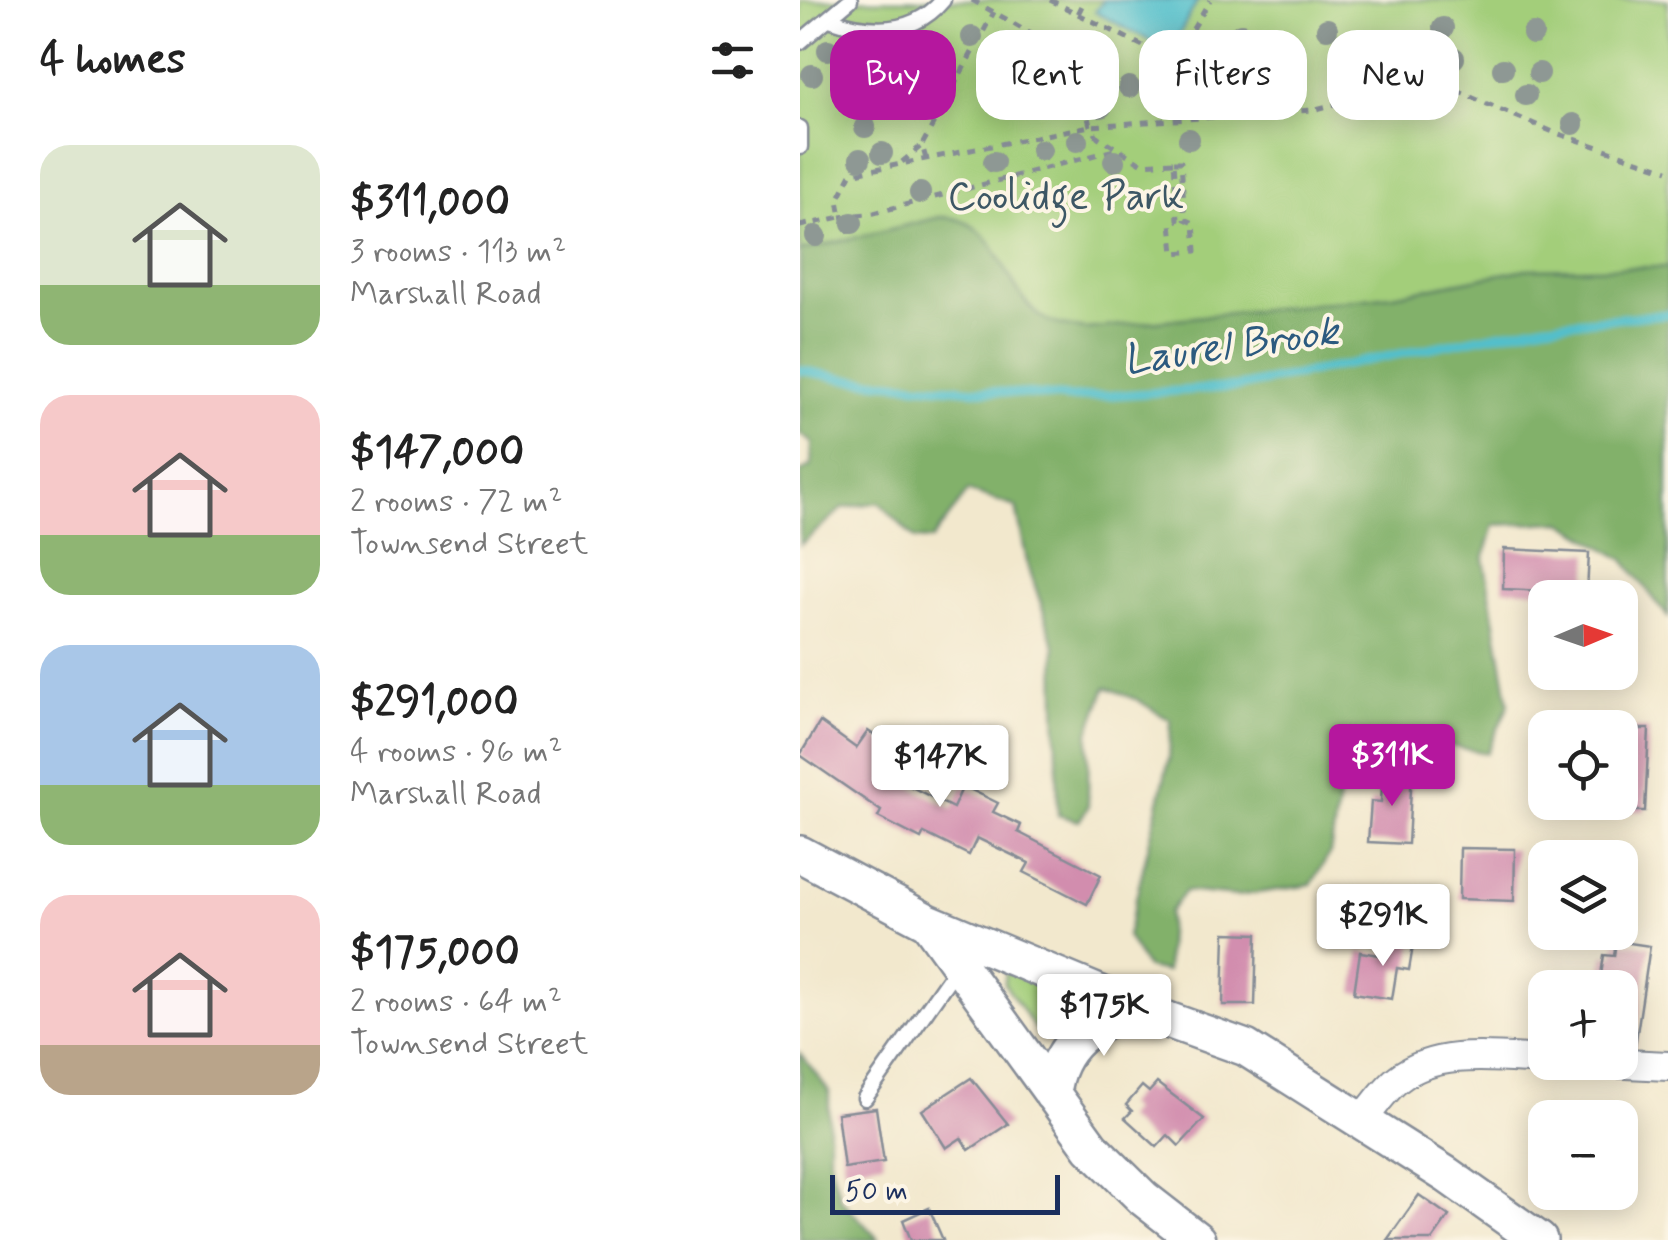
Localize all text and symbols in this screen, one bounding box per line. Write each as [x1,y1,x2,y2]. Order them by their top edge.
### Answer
chip: Buy [830,30,956,120]
chip: Rent [976,30,1119,120]
chip: Filters [1139,30,1307,120]
chip: New [1327,30,1459,120]
text: 4 homes [40,33,186,88]
icon: filters [705,33,760,88]
park label: Coolidge Park [948,172,1184,228]
text: $311,000 [350,176,510,231]
icon: home [120,185,240,305]
text: 3 rooms · 113 m² [350,231,566,273]
text: Marshall Road [350,273,541,315]
water label: Laurel Brook [1120,304,1345,389]
text: $147,000 [350,426,524,481]
icon: home [120,435,240,555]
text: 2 rooms · 72 m² [350,481,563,523]
text: Townsend Street [350,523,588,565]
north arrow [1528,580,1638,690]
map controls [1528,580,1638,1210]
text: $291,000 [350,676,519,731]
icon: home [120,685,240,805]
button: locate [1528,710,1638,820]
pin: $311K [1322,724,1462,809]
pin: $147K [870,725,1010,810]
text: 4 rooms · 96 m² [350,731,563,773]
text: $311K [1351,735,1433,777]
text: $147K [894,736,987,778]
text: Marshall Road [350,773,541,815]
button: layers [1528,840,1638,950]
pin: $291K [1313,884,1453,969]
text: $291K [1339,895,1427,937]
text: $175,000 [350,926,520,981]
icon: home [120,935,240,1055]
button: + [1528,970,1638,1080]
pin: $175K [1034,974,1174,1059]
text: 2 rooms · 64 m² [350,981,562,1023]
text: $175K [1059,985,1149,1027]
text: Townsend Street [350,1023,588,1065]
button: − [1528,1100,1638,1210]
scale bar [830,1170,1060,1214]
text: 50 m [845,1174,908,1211]

